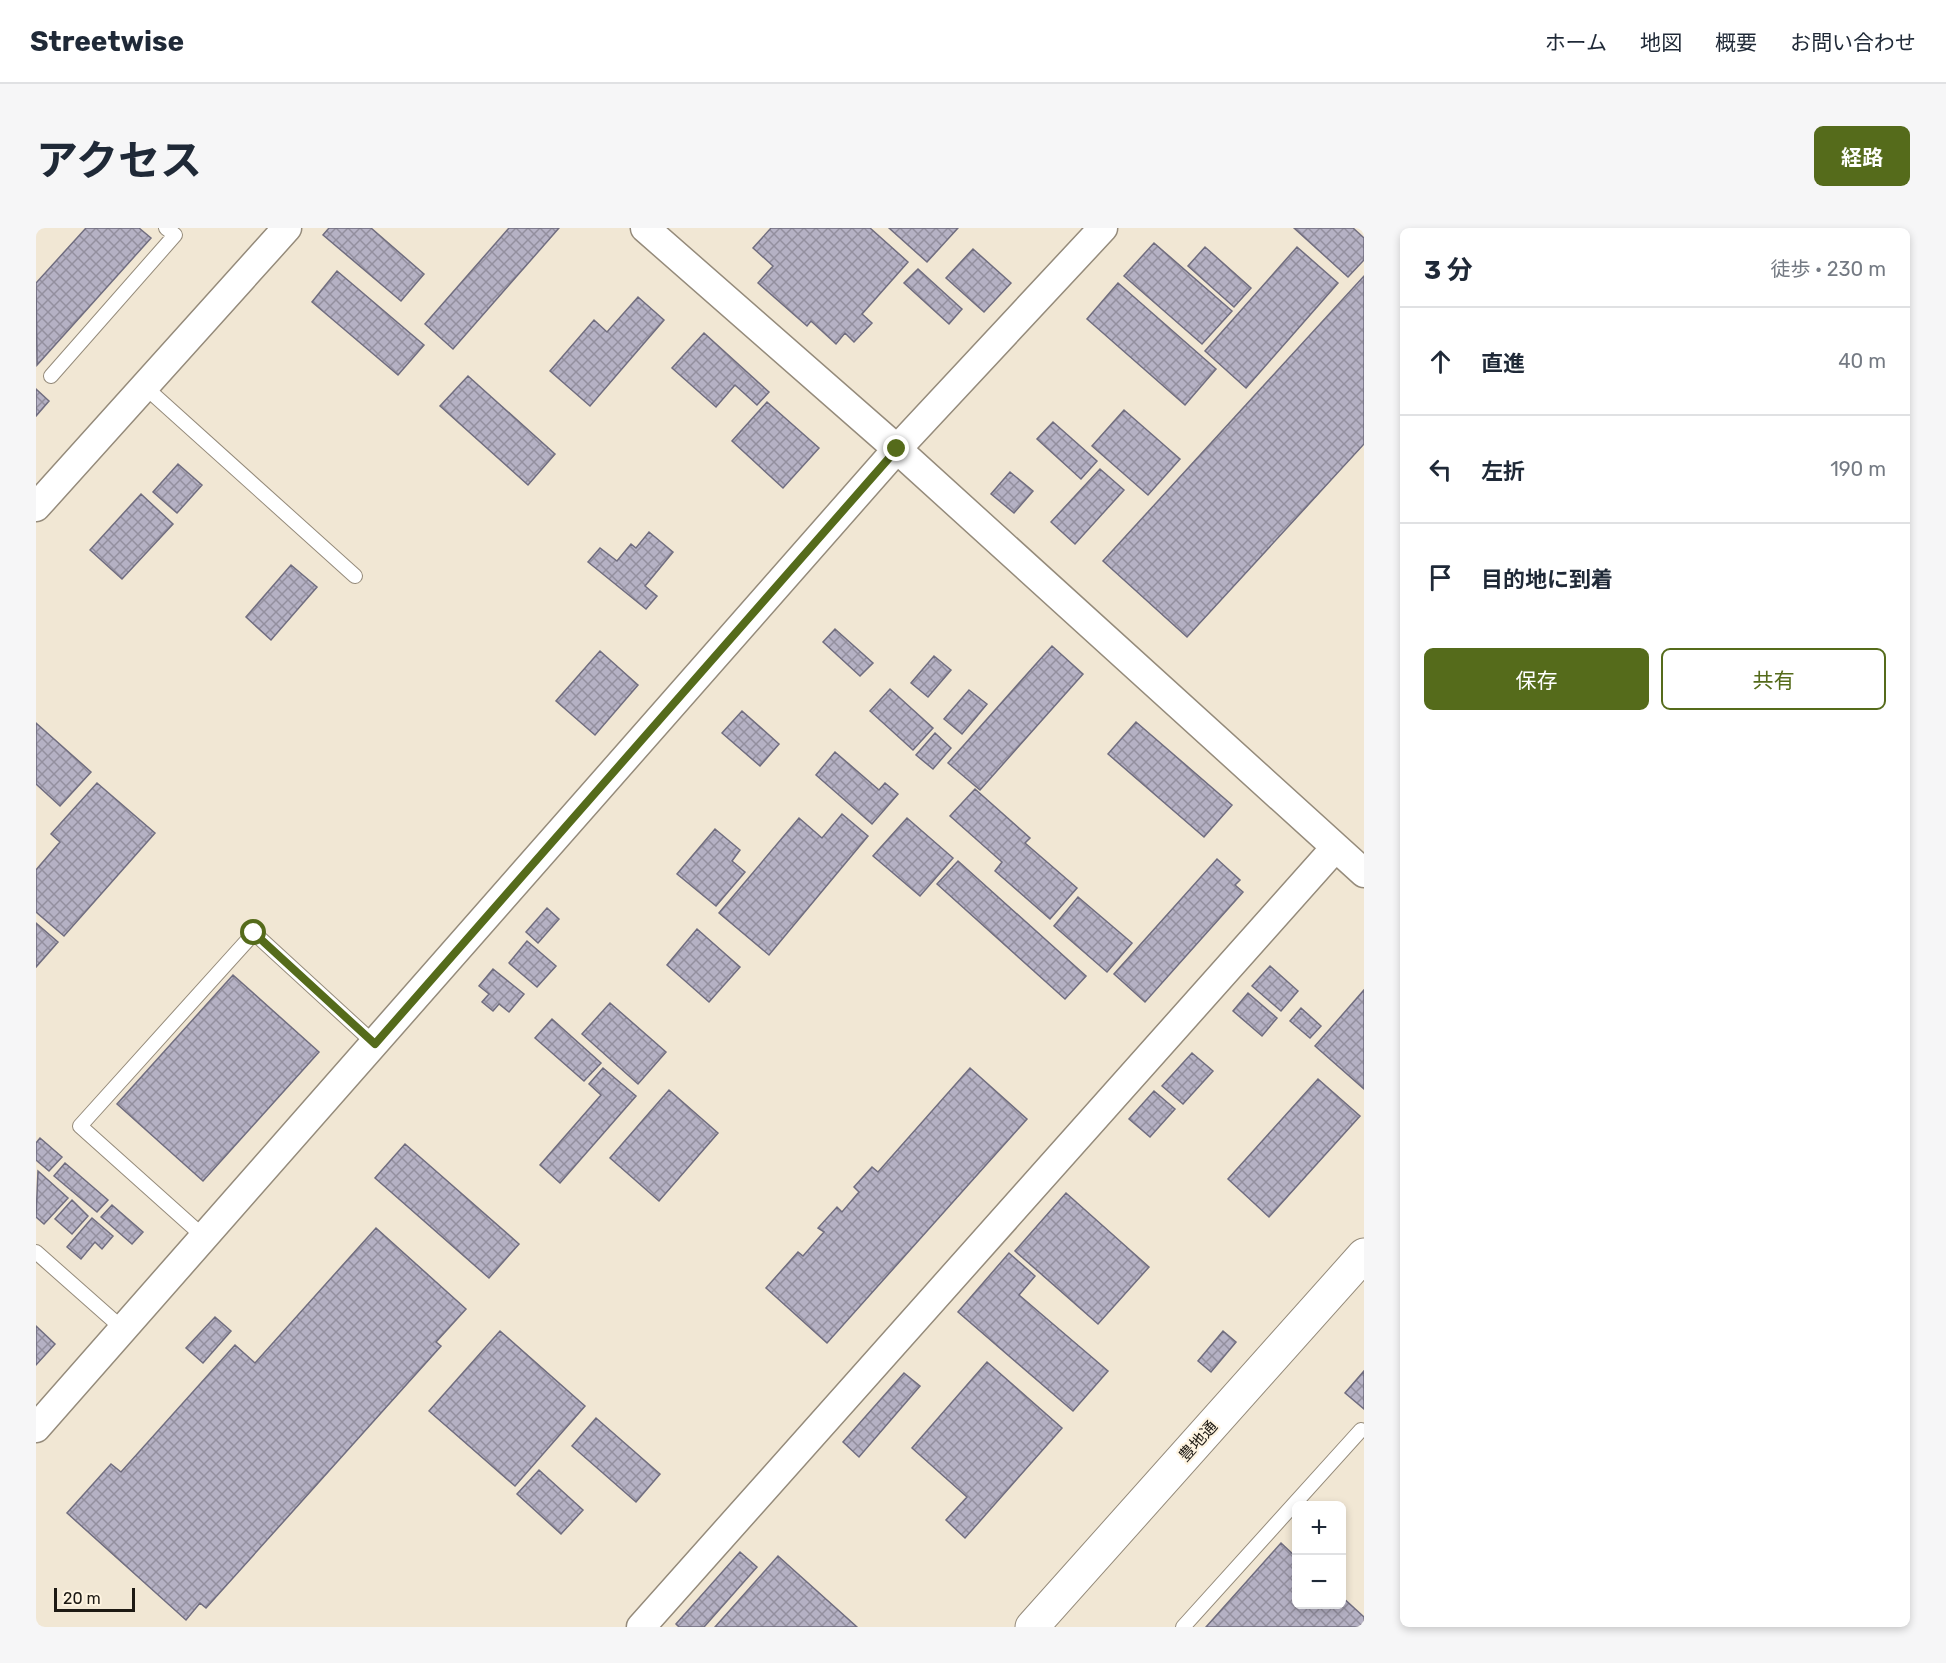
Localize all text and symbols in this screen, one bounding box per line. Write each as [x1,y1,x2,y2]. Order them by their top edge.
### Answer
text: Streetwise [30,25,184,58]
text: ホーム [1545,30,1607,55]
text: 地図 [1640,30,1682,55]
text: 概要 [1715,30,1757,55]
text: お問い合わせ [1790,30,1916,55]
button: 経路 [1814,126,1910,186]
text: アクセス [36,136,202,186]
text: 3 分 [1424,255,1473,286]
text: 徒歩 · 230 m [1770,257,1886,281]
icon: ahead [1424,345,1457,378]
text: 40 m [1838,349,1886,373]
text: 直進 [1481,350,1525,377]
route end [883,435,909,461]
icon: left [1424,453,1457,486]
text: 190 m [1830,457,1886,481]
text: 左折 [1481,458,1525,485]
icon: arrive [1424,561,1457,594]
text: 目的地に到着 [1481,566,1613,593]
button: 保存 [1424,648,1649,710]
button: 共有 [1661,648,1886,710]
route start [240,919,266,945]
street label: 豊地通 [1175,1417,1221,1465]
map controls [1292,1501,1346,1609]
button: + [1292,1501,1346,1555]
button: − [1292,1555,1346,1609]
scale bar [54,1585,135,1612]
text: 20 m [63,1589,101,1608]

